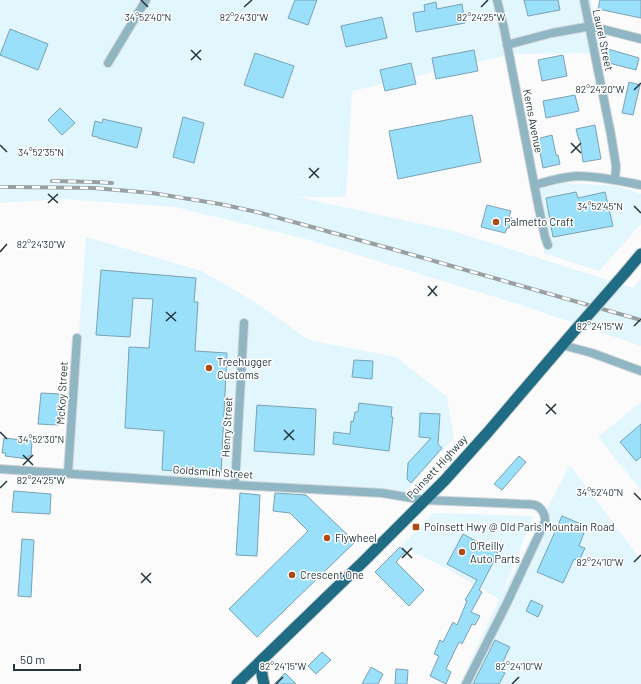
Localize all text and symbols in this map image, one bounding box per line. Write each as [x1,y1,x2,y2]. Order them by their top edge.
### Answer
street label: Laurel Street [591,8,616,72]
text: 34°52'40"N [125,11,171,23]
text: 82°24'30"W [220,11,269,23]
text: 82°24'25"W [457,11,505,23]
text: 82°24'20"W [576,83,625,95]
street label: Kerns Avenue [521,88,546,154]
text: 34°52'35"N [18,146,64,158]
text: 34°52'45"N [577,200,623,212]
place label: Palmetto Craft [504,215,574,228]
marker: Palmetto Craft [491,217,501,227]
text: 82°24'30"W [17,238,66,250]
text: 82°24'15"W [577,320,623,332]
place label: Treehugger Customs [217,355,272,381]
street label: McKoy Street [53,361,70,425]
marker: Treehugger Customs [204,363,214,373]
street label: Henry Street [218,396,235,458]
street label: Poinsett Highway [404,432,470,501]
text: 34°52'30"N [18,433,64,445]
street label: Goldsmith Street [172,462,254,481]
text: 82°24'25"W [17,474,65,486]
text: 34°52'40"N [577,486,623,498]
place label: Poinsett Hwy @ Old Paris Mountain Road [424,520,615,533]
marker: Poinsett Hwy @ Old Paris Mountain Road [411,522,421,532]
place label: Flywheel [335,531,377,544]
marker: Flywheel [322,533,332,543]
place label: O'Reilly Auto Parts [470,539,520,565]
marker: O'Reilly Auto Parts [457,547,467,557]
text: 82°24'10"W [577,556,624,568]
place label: Crescent One [300,568,364,581]
marker: Crescent One [287,570,297,580]
scale bar [14,646,80,672]
text: 50 m [20,652,45,666]
text: 82°24'15"W [260,660,306,672]
text: 82°24'10"W [496,660,543,672]

